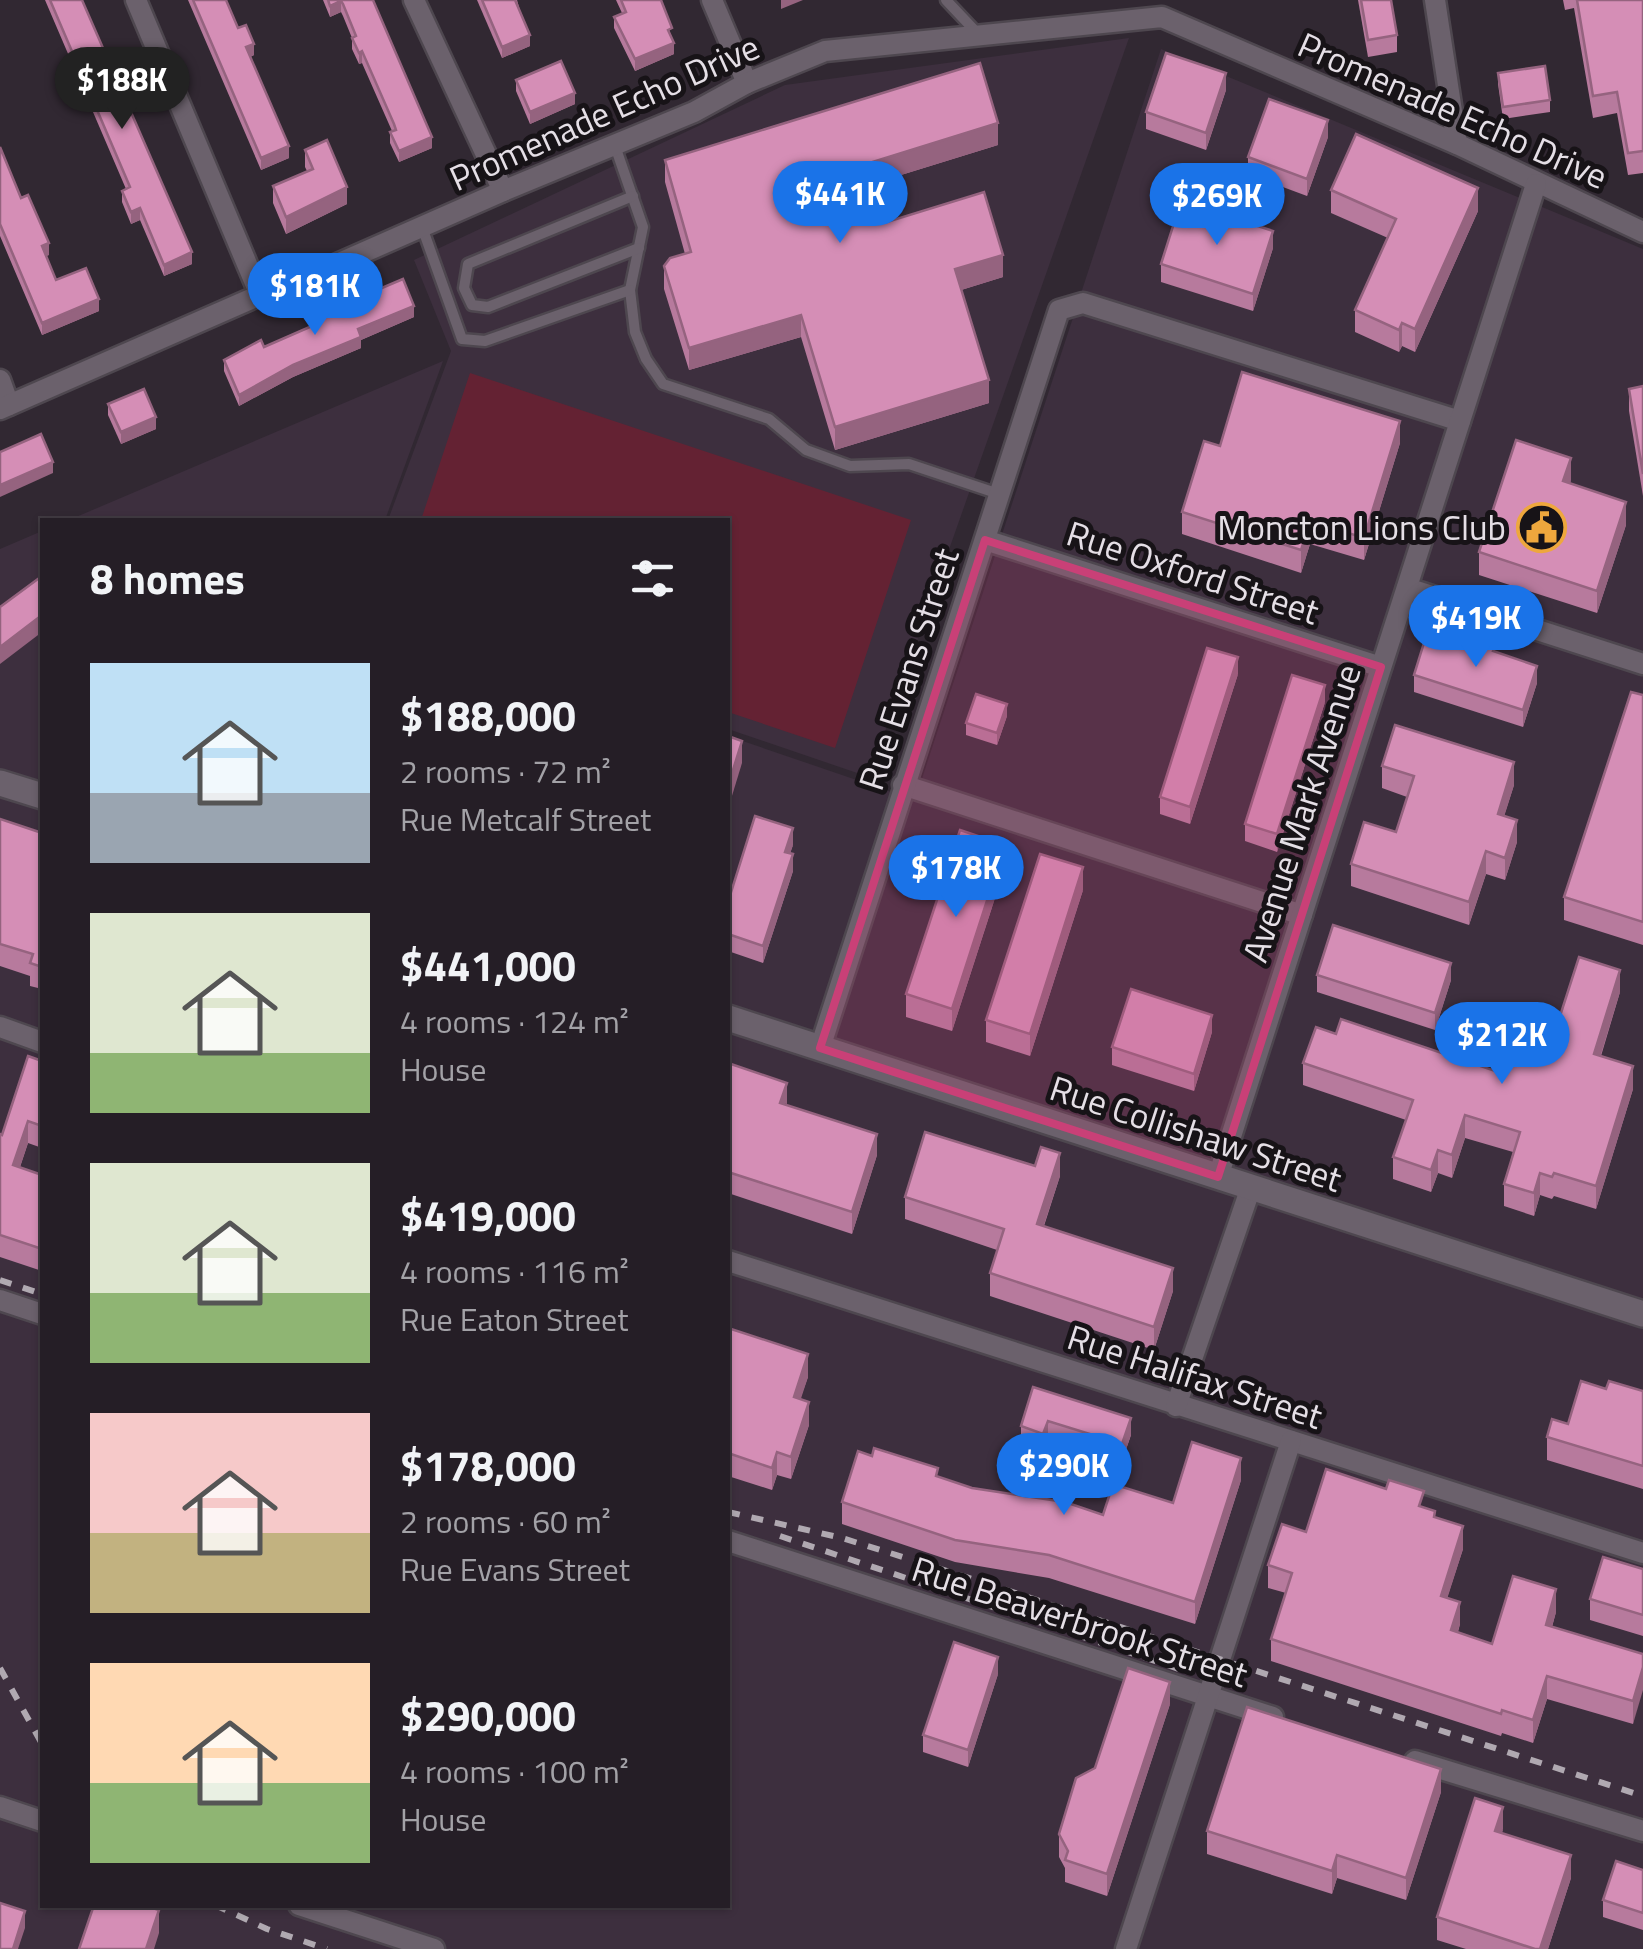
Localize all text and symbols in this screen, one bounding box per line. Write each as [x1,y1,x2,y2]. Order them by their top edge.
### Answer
street label: Promenade Echo Drive [1289,17,1617,203]
street label: Promenade Echo Drive [440,19,768,205]
pin: $188K [52,47,192,132]
text: $188K [77,55,167,103]
pin: $441K [770,161,910,246]
pin: $269K [1147,163,1287,248]
text: $441K [795,169,885,217]
text: $269K [1172,171,1262,219]
pin: $181K [245,253,385,338]
text: $181K [270,261,360,309]
place label: Moncton Lions Club [1217,500,1506,554]
public building icon: Moncton Lions Club [1515,501,1567,553]
street label: Rue Oxford Street [1060,506,1326,638]
street label: Rue Evans Street [843,541,973,797]
text: 8 homes [90,546,245,610]
icon: filters [625,551,680,606]
pin: $419K [1406,585,1546,670]
text: $419K [1431,593,1521,641]
street label: Avenue Mark Avenue [1227,657,1375,969]
text: $188,000 [400,683,576,747]
icon: home [170,703,290,823]
text: 2 rooms · 72 m² [400,747,611,795]
text: Rue Metcalf Street [400,795,651,843]
pin: $178K [886,835,1026,920]
text: $178K [911,843,1001,891]
text: $441,000 [400,933,576,997]
icon: home [170,953,290,1073]
text: 4 rooms · 124 m² [400,997,629,1045]
pin: $212K [1432,1002,1572,1087]
text: $212K [1457,1010,1547,1058]
text: House [400,1045,486,1093]
street label: Rue Collishaw Street [1043,1060,1349,1206]
text: $419,000 [400,1183,576,1247]
icon: home [170,1203,290,1323]
text: 4 rooms · 116 m² [400,1247,629,1295]
text: Rue Eaton Street [400,1295,628,1343]
street label: Rue Halifax Street [1061,1309,1329,1443]
text: $178,000 [400,1433,576,1497]
pin: $290K [994,1433,1134,1518]
text: $290K [1019,1441,1109,1489]
icon: home [170,1453,290,1573]
text: 2 rooms · 60 m² [400,1497,611,1545]
street label: Rue Beaverbrook Street [905,1541,1255,1701]
text: Rue Evans Street [400,1545,630,1593]
text: $290,000 [400,1683,576,1747]
icon: home [170,1703,290,1823]
text: 4 rooms · 100 m² [400,1747,629,1795]
text: House [400,1795,486,1843]

